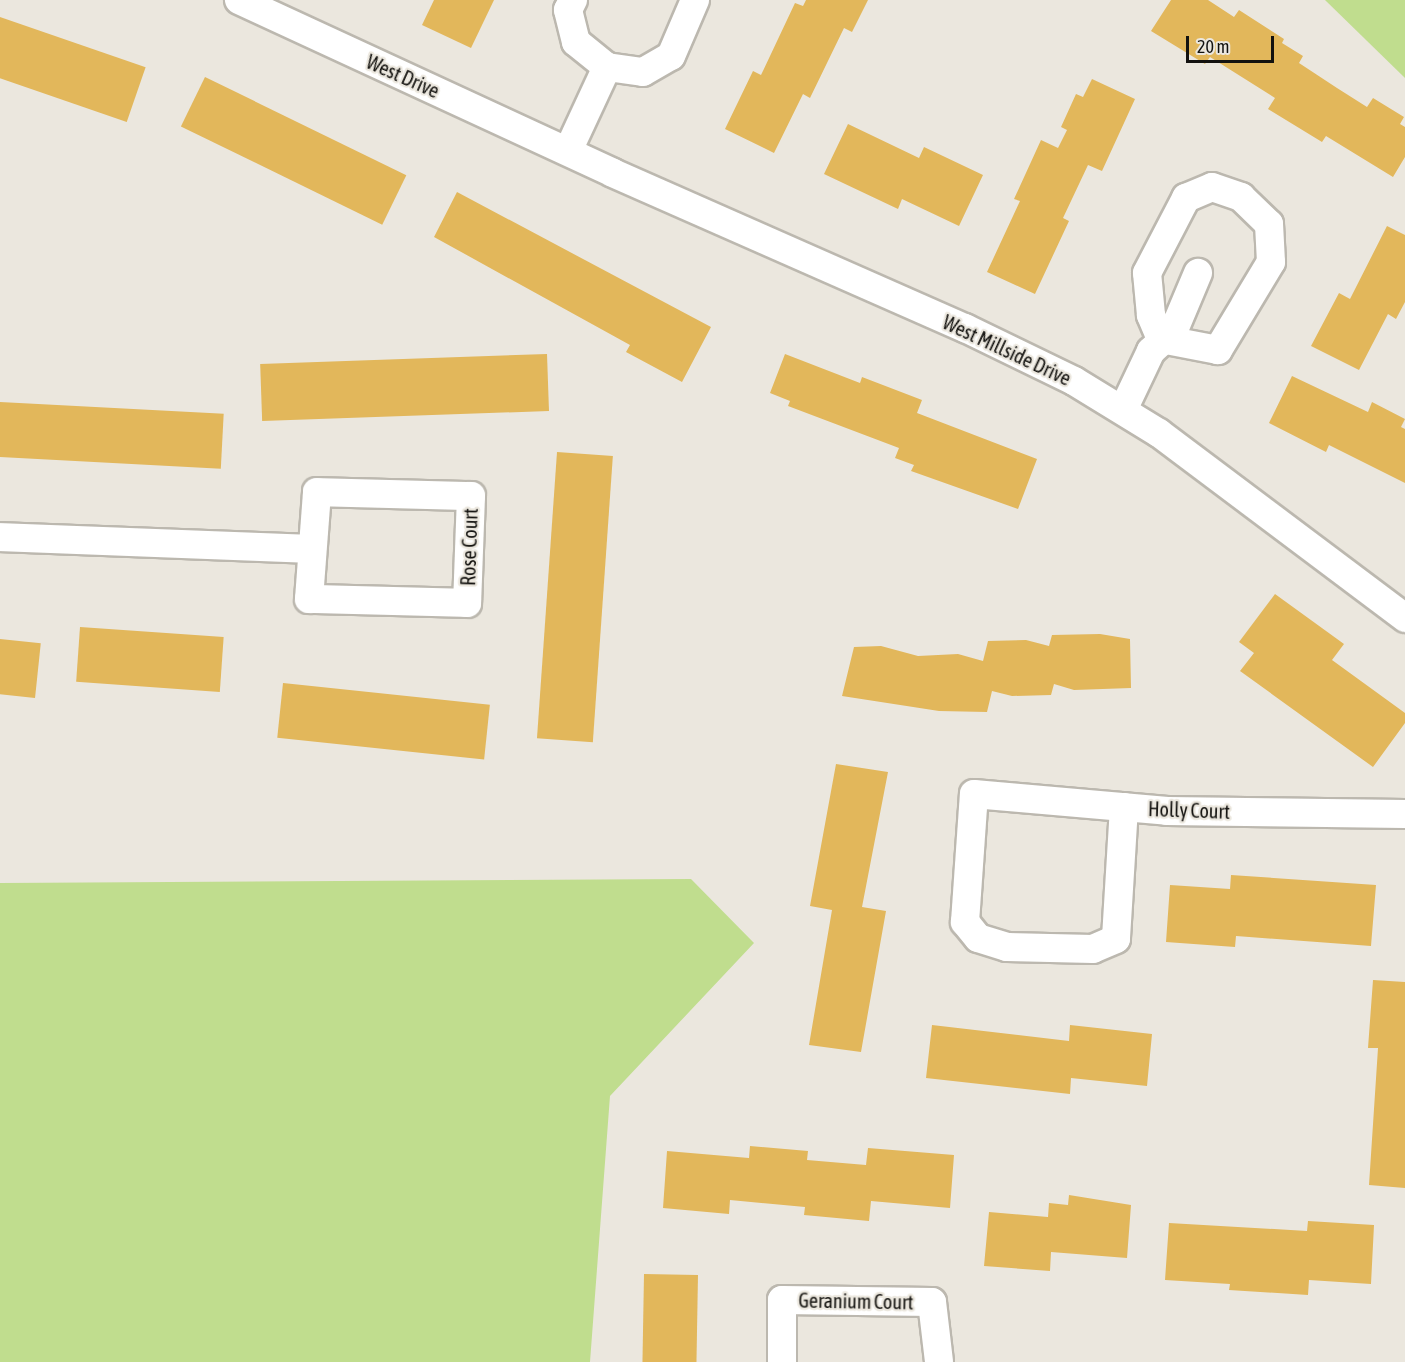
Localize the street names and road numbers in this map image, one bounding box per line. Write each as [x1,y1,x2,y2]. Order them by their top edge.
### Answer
street label: West Drive [363,49,443,103]
street label: West Millside Drive [939,310,1075,390]
street label: Rose Court [456,508,482,586]
street label: Holly Court [1148,797,1230,823]
street label: Geranium Court [798,1288,914,1314]

